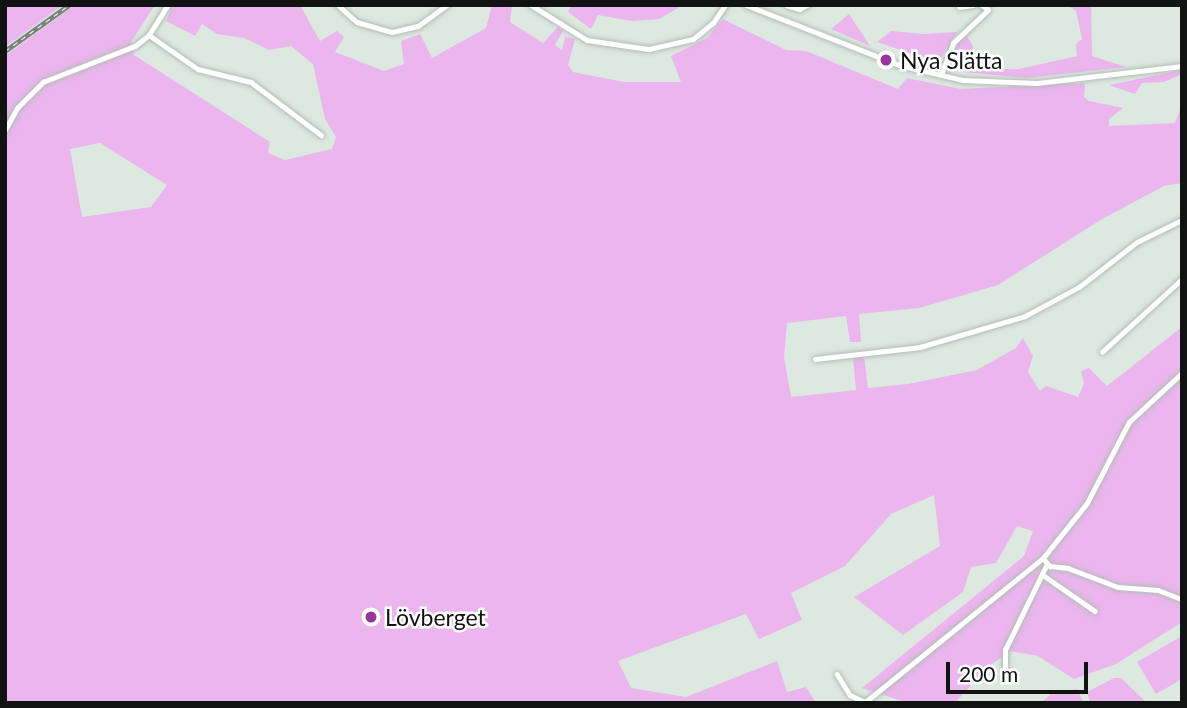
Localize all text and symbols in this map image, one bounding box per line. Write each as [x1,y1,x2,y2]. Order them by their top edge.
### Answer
place label: Nya Slätta [900,46,1002,74]
marker: Nya Slätta [878,52,894,68]
place label: Lövberget [385,603,486,631]
marker: Lövberget [363,609,379,625]
scale bar [949,648,1091,692]
text: 200 m [959,661,1018,686]

